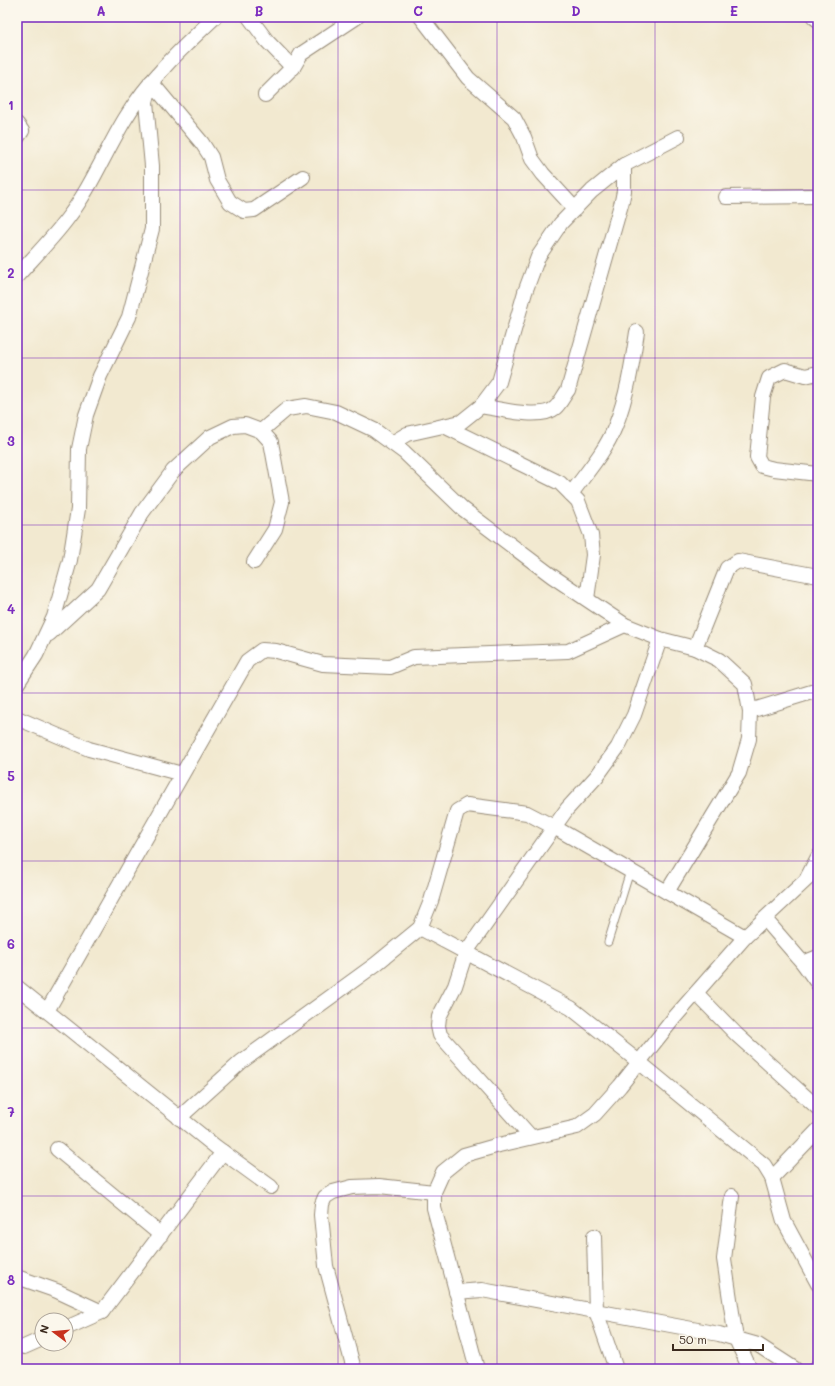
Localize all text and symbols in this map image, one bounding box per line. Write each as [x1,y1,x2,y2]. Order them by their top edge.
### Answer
text: A [96,2,106,19]
text: B [255,2,264,19]
text: C [413,2,423,19]
text: D [571,2,581,19]
text: E [730,2,738,19]
text: 1 [8,96,14,113]
text: 2 [7,264,15,281]
text: 3 [7,432,15,449]
text: 4 [7,600,15,617]
text: 5 [7,767,15,784]
text: 6 [7,935,15,952]
text: 7 [7,1103,15,1120]
text: 8 [7,1271,15,1288]
north arrow [34,1312,74,1352]
text: N [36,1323,52,1335]
scale bar [673,1326,763,1352]
text: 50 m [679,1331,707,1347]

